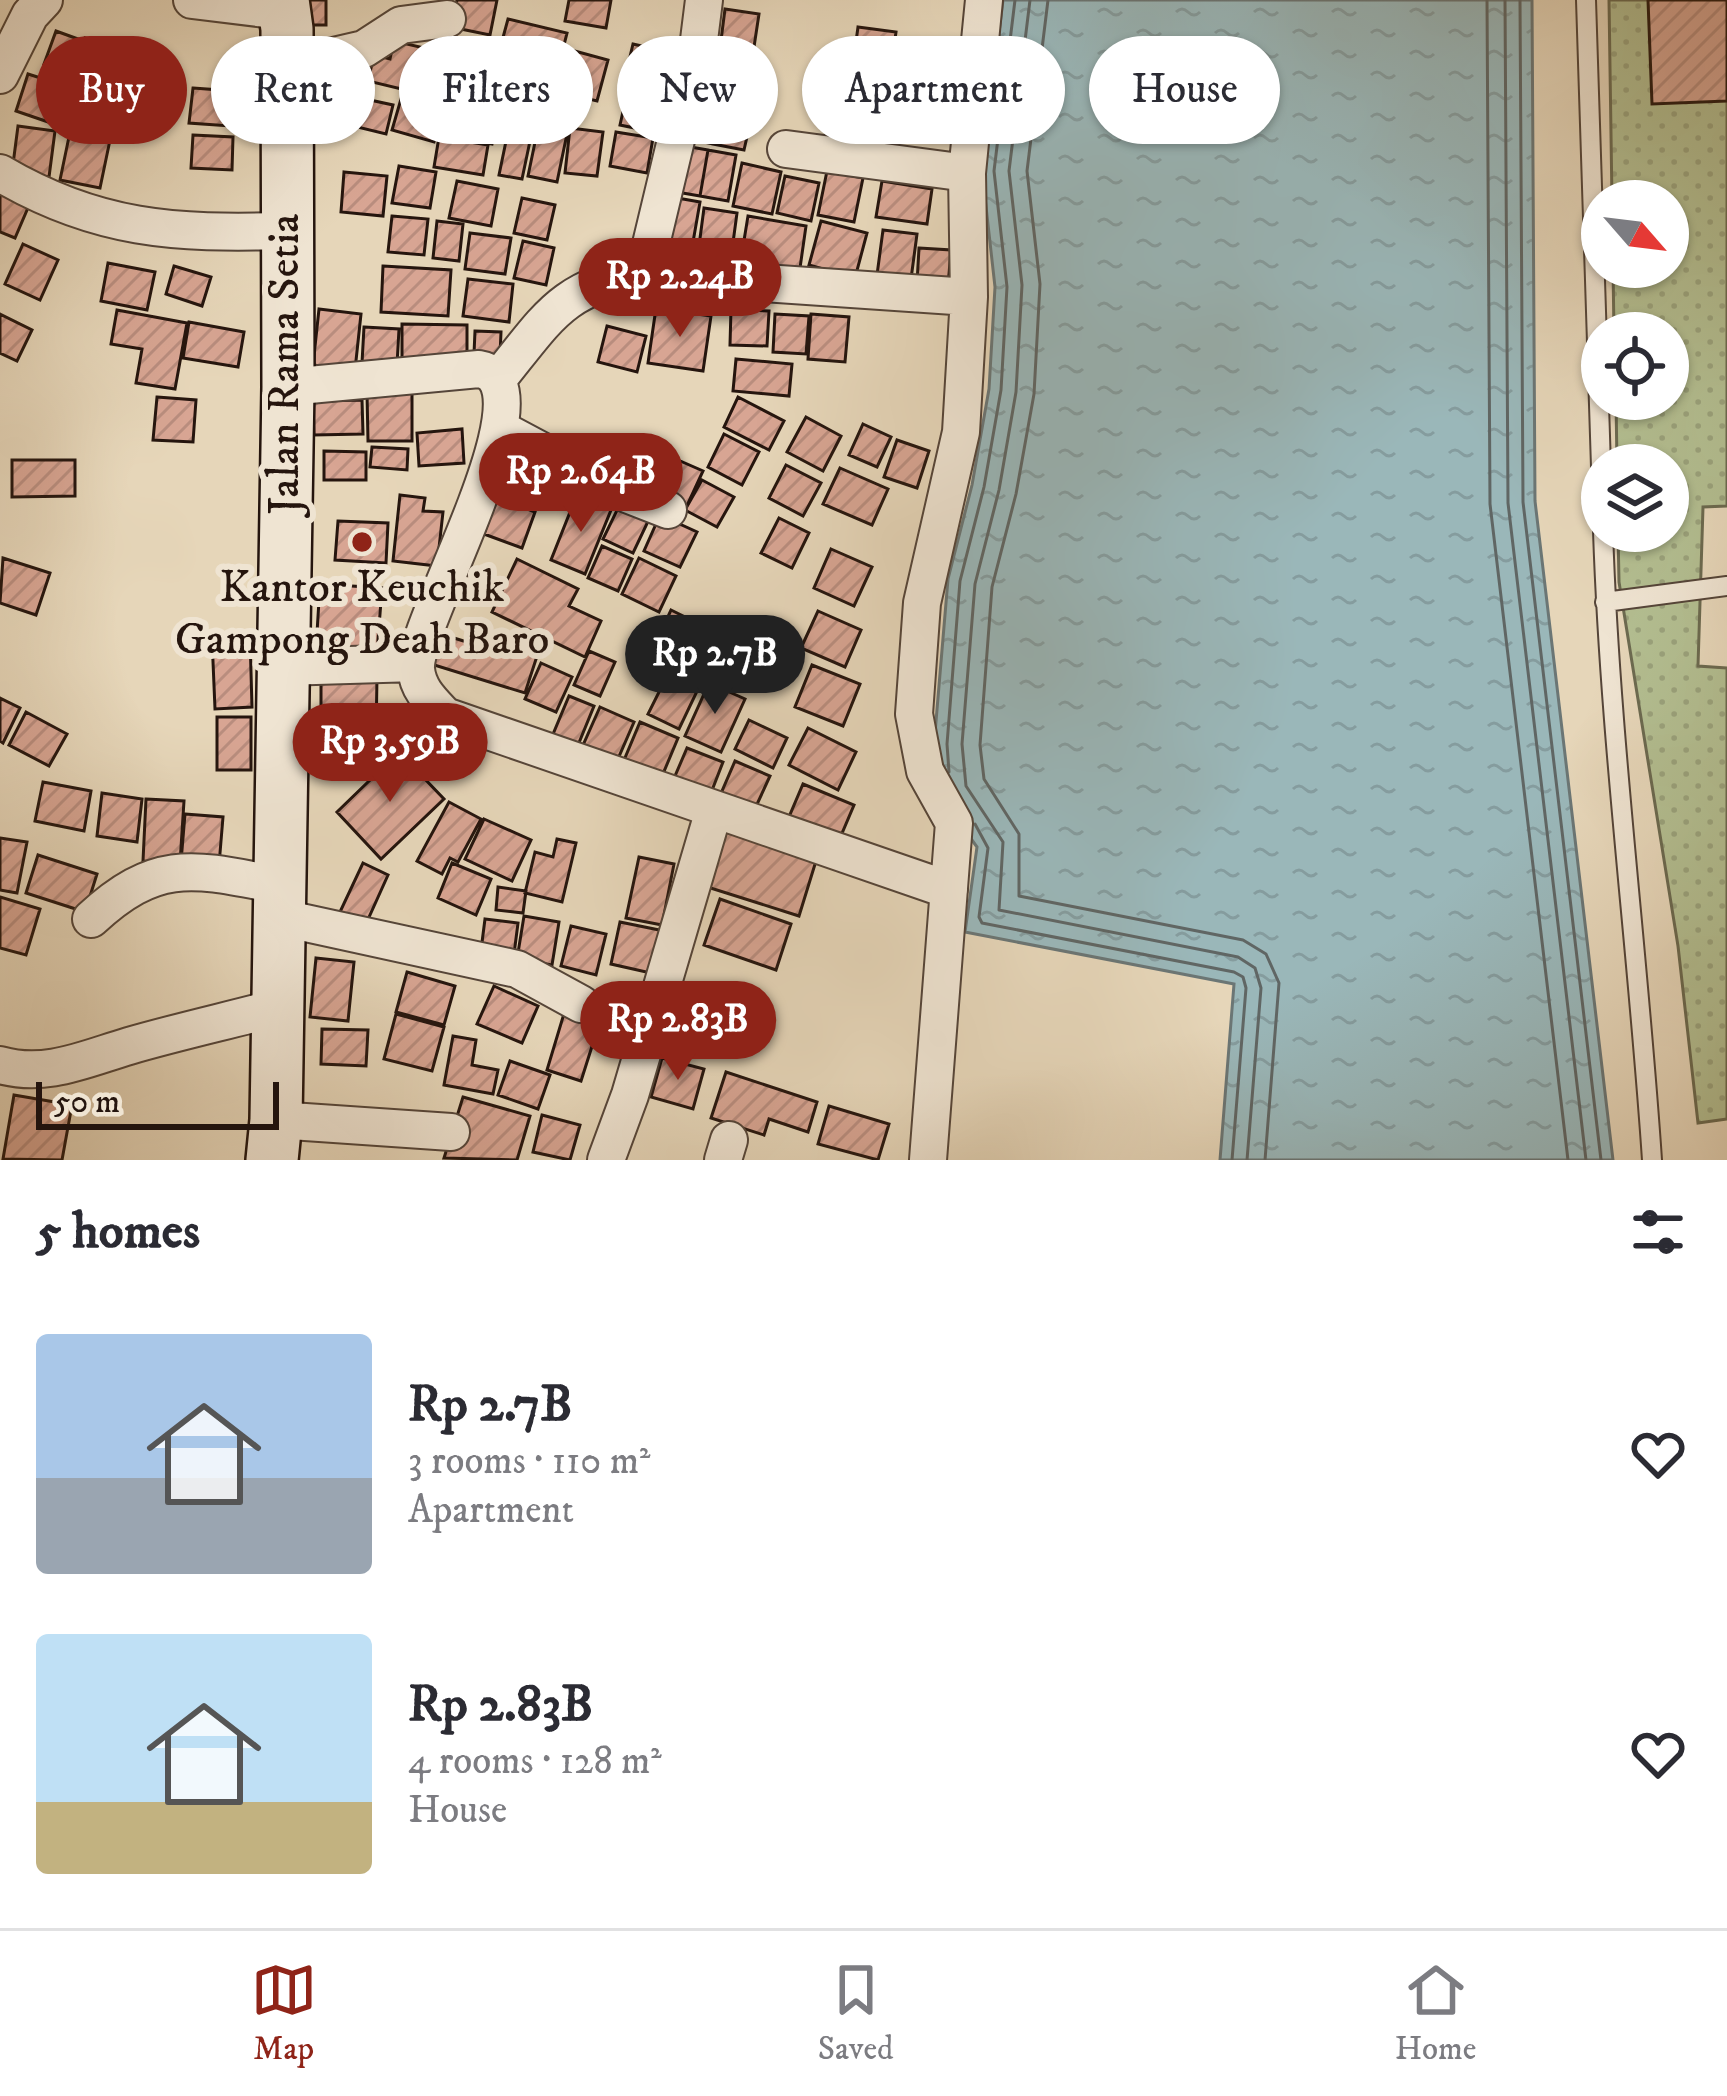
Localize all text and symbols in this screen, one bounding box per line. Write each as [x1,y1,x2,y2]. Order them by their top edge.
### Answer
chip: Buy [36,36,187,144]
chip: Rent [211,36,375,144]
chip: Filters [399,36,593,144]
chip: New [617,36,778,144]
chip: Apartment [802,36,1065,144]
chip: House [1089,36,1280,144]
north arrow [1581,180,1689,288]
map controls [1581,180,1689,552]
street label: Jalan Rama Setia [257,214,313,518]
pin: Rp 2.24B [556,238,804,340]
text: Rp 2.24B [605,252,755,301]
button: locate [1581,312,1689,420]
pin: Rp 2.64B [457,433,705,535]
button: layers [1581,444,1689,552]
text: Rp 2.64B [506,447,656,496]
marker: Kantor Keuchik Gampong Deah Baro [349,529,375,555]
place label: Kantor Keuchik Gampong Deah Baro [175,560,549,668]
pin: Rp 2.7B [604,615,826,717]
text: Rp 2.7B [652,629,778,678]
pin: Rp 3.59B [266,703,514,805]
text: Rp 3.59B [320,717,460,766]
pin: Rp 2.83B [554,981,802,1083]
text: Rp 2.83B [607,995,749,1044]
scale bar [36,1076,279,1129]
text: 50 m [54,1082,120,1123]
icon: filters [1625,1199,1691,1265]
text: 5 homes [36,1200,200,1264]
text: Rp 2.7B [408,1373,572,1437]
icon: home [132,1382,276,1526]
icon: heart [1625,1421,1691,1487]
text: 3 rooms · 110 m² [408,1437,650,1486]
text: Apartment [408,1486,574,1535]
text: Rp 2.83B [408,1673,593,1737]
icon: home [132,1682,276,1826]
icon: heart [1625,1721,1691,1787]
text: 4 rooms · 128 m² [408,1737,662,1786]
text: House [408,1786,507,1835]
tab: Map [251,1957,317,2070]
tab: Saved [818,1957,894,2070]
tab: Home [1395,1957,1476,2070]

